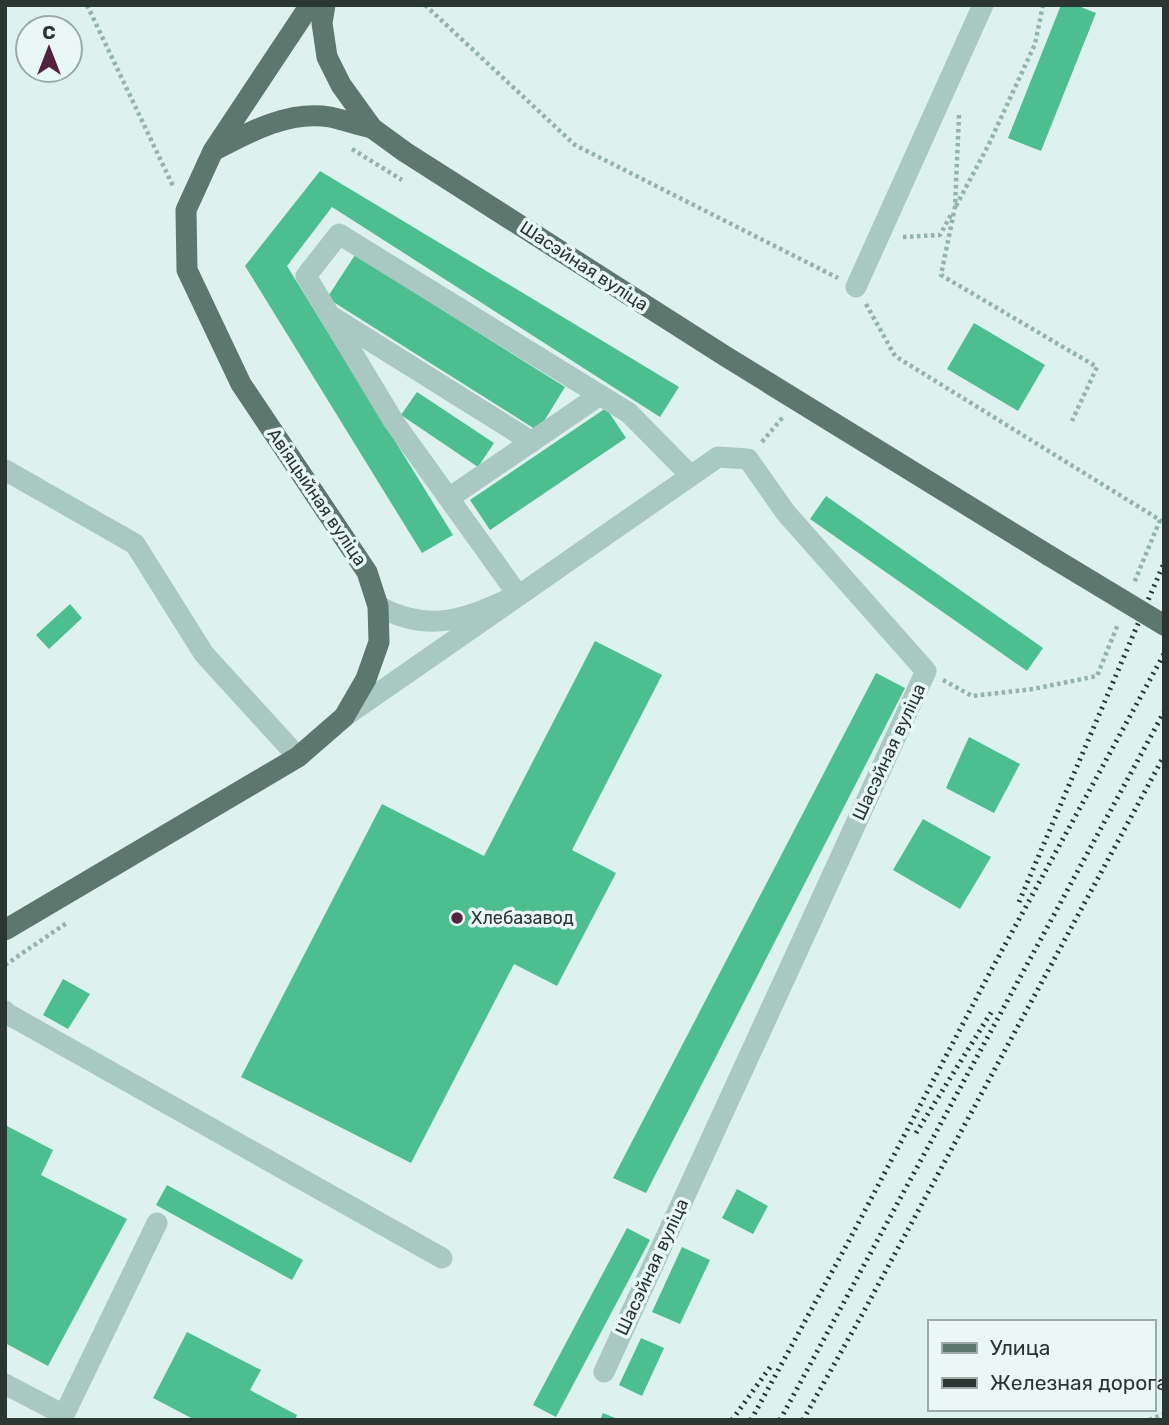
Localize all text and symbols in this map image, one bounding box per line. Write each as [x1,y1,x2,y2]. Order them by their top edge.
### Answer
north arrow [14,14,84,84]
text: С [42,21,56,44]
street label: Шасэйная вуліца [516,216,652,316]
street label: Авіяцыйная вуліца [263,424,371,570]
street label: Шасэйная вуліца [848,680,930,824]
place label: Хлебазавод [471,907,574,929]
marker: Хлебазавод [449,910,465,926]
street label: Шасэйная вуліца [611,1195,693,1339]
legend [928,1320,1155,1411]
text: Улица [990,1335,1050,1360]
text: Железная дорога [990,1370,1168,1395]

